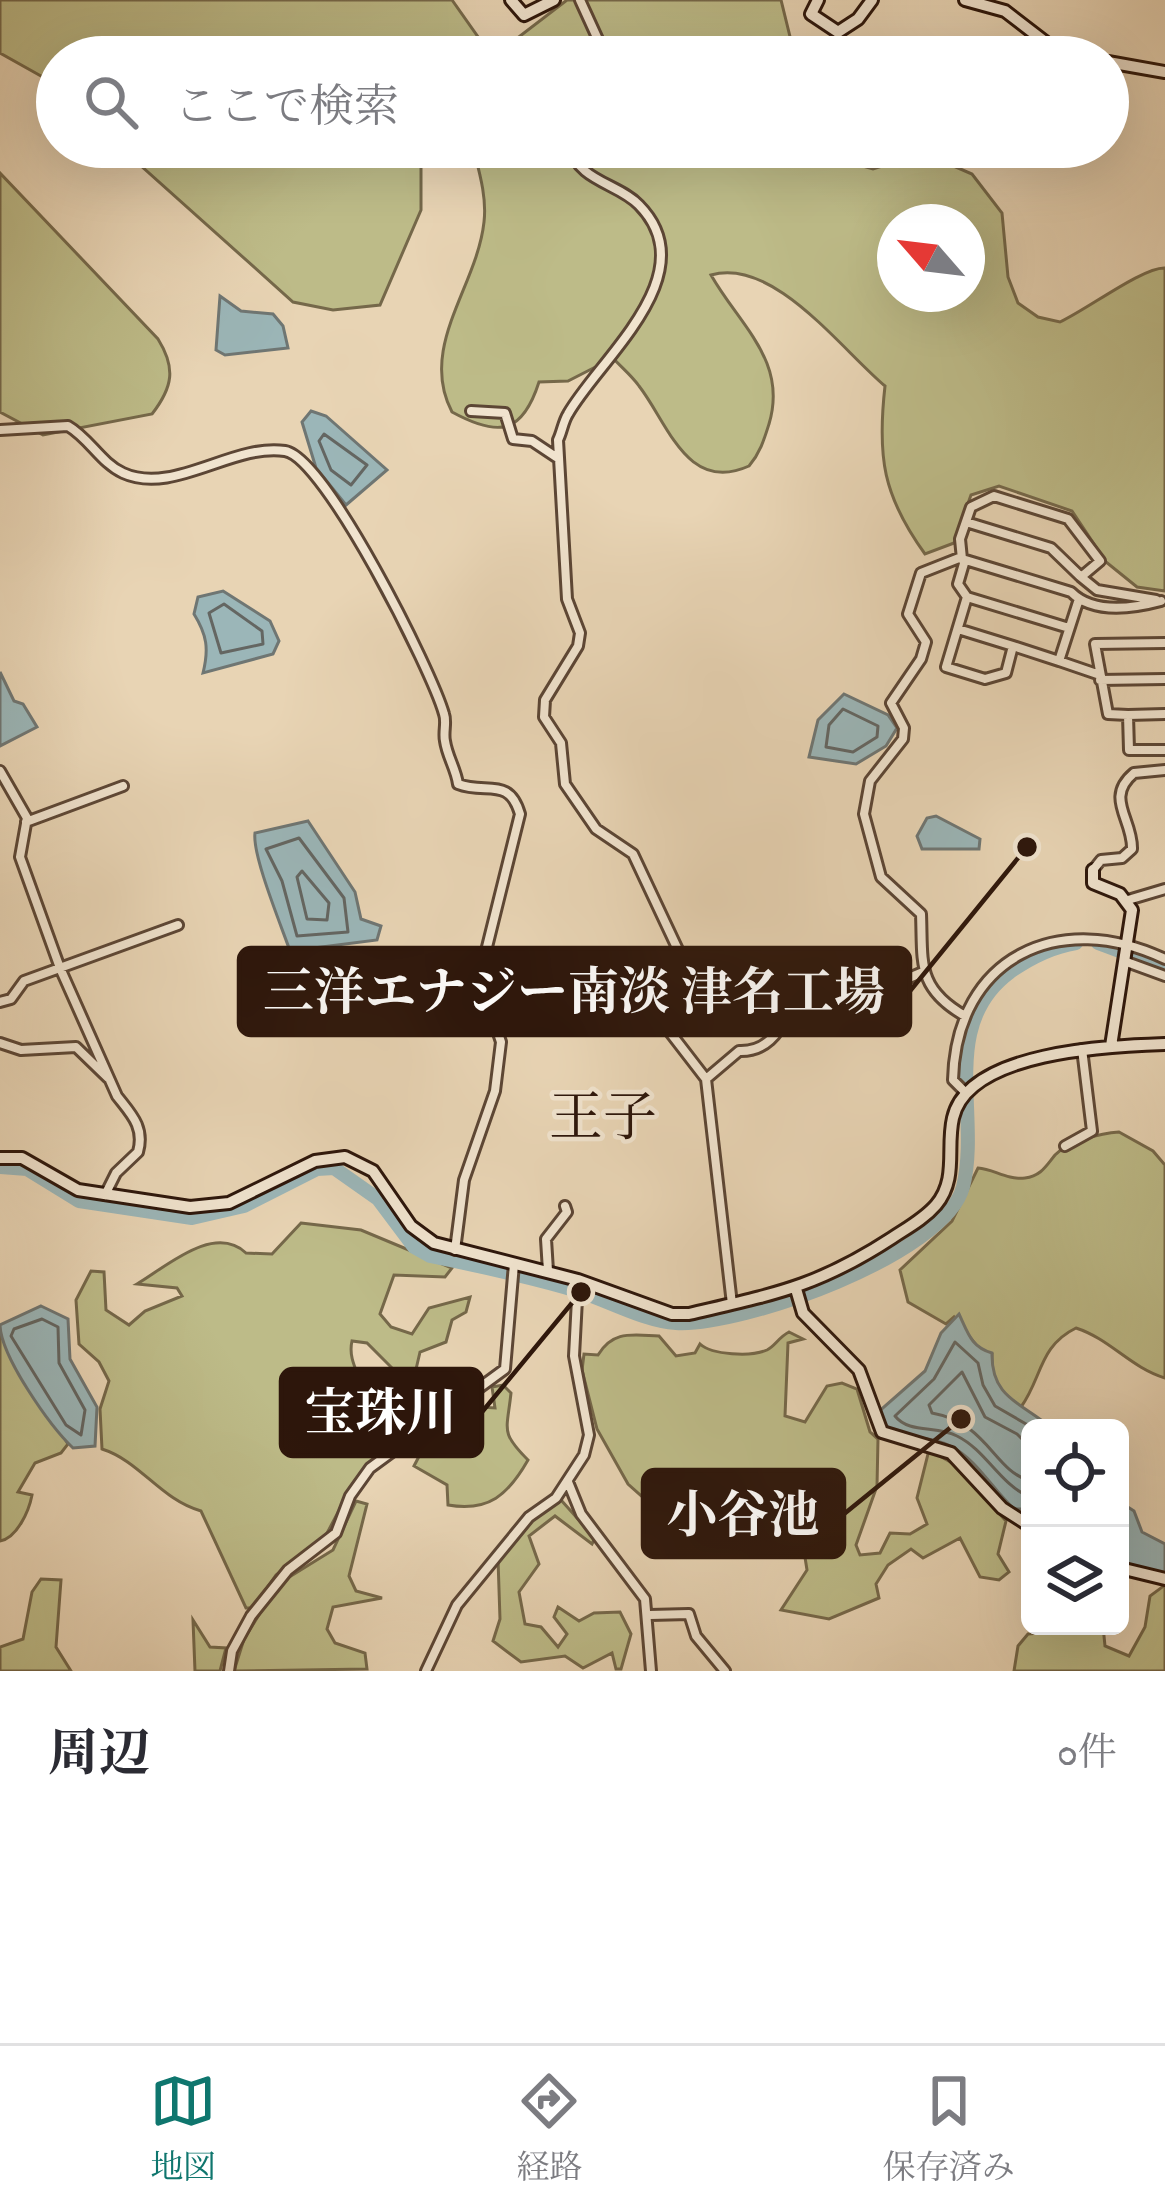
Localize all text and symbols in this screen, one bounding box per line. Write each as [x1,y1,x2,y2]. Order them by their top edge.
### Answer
search box [36,36,1129,168]
icon: search [78,69,144,135]
text: ここで検索 [174,80,399,136]
north arrow [877,204,985,312]
callout: 三洋エナジー南淡 津名工場 [239,948,910,1035]
text: 三洋エナジー南淡 津名工場 [263,962,885,1026]
district label: 王子 [549,1086,657,1153]
callout: 宝珠川 [281,1369,482,1456]
text: 宝珠川 [304,1383,458,1447]
map controls [1021,1419,1129,1635]
button: locate [1021,1419,1129,1527]
callout: 小谷池 [643,1470,844,1557]
text: 小谷池 [666,1485,820,1549]
button: layers [1021,1527,1129,1635]
text: 周辺 [48,1723,150,1787]
text: 0件 [1057,1729,1117,1778]
tab: 地図 [150,2068,216,2189]
tab: 経路 [516,2068,582,2189]
tab: 保存済み [883,2068,1015,2189]

